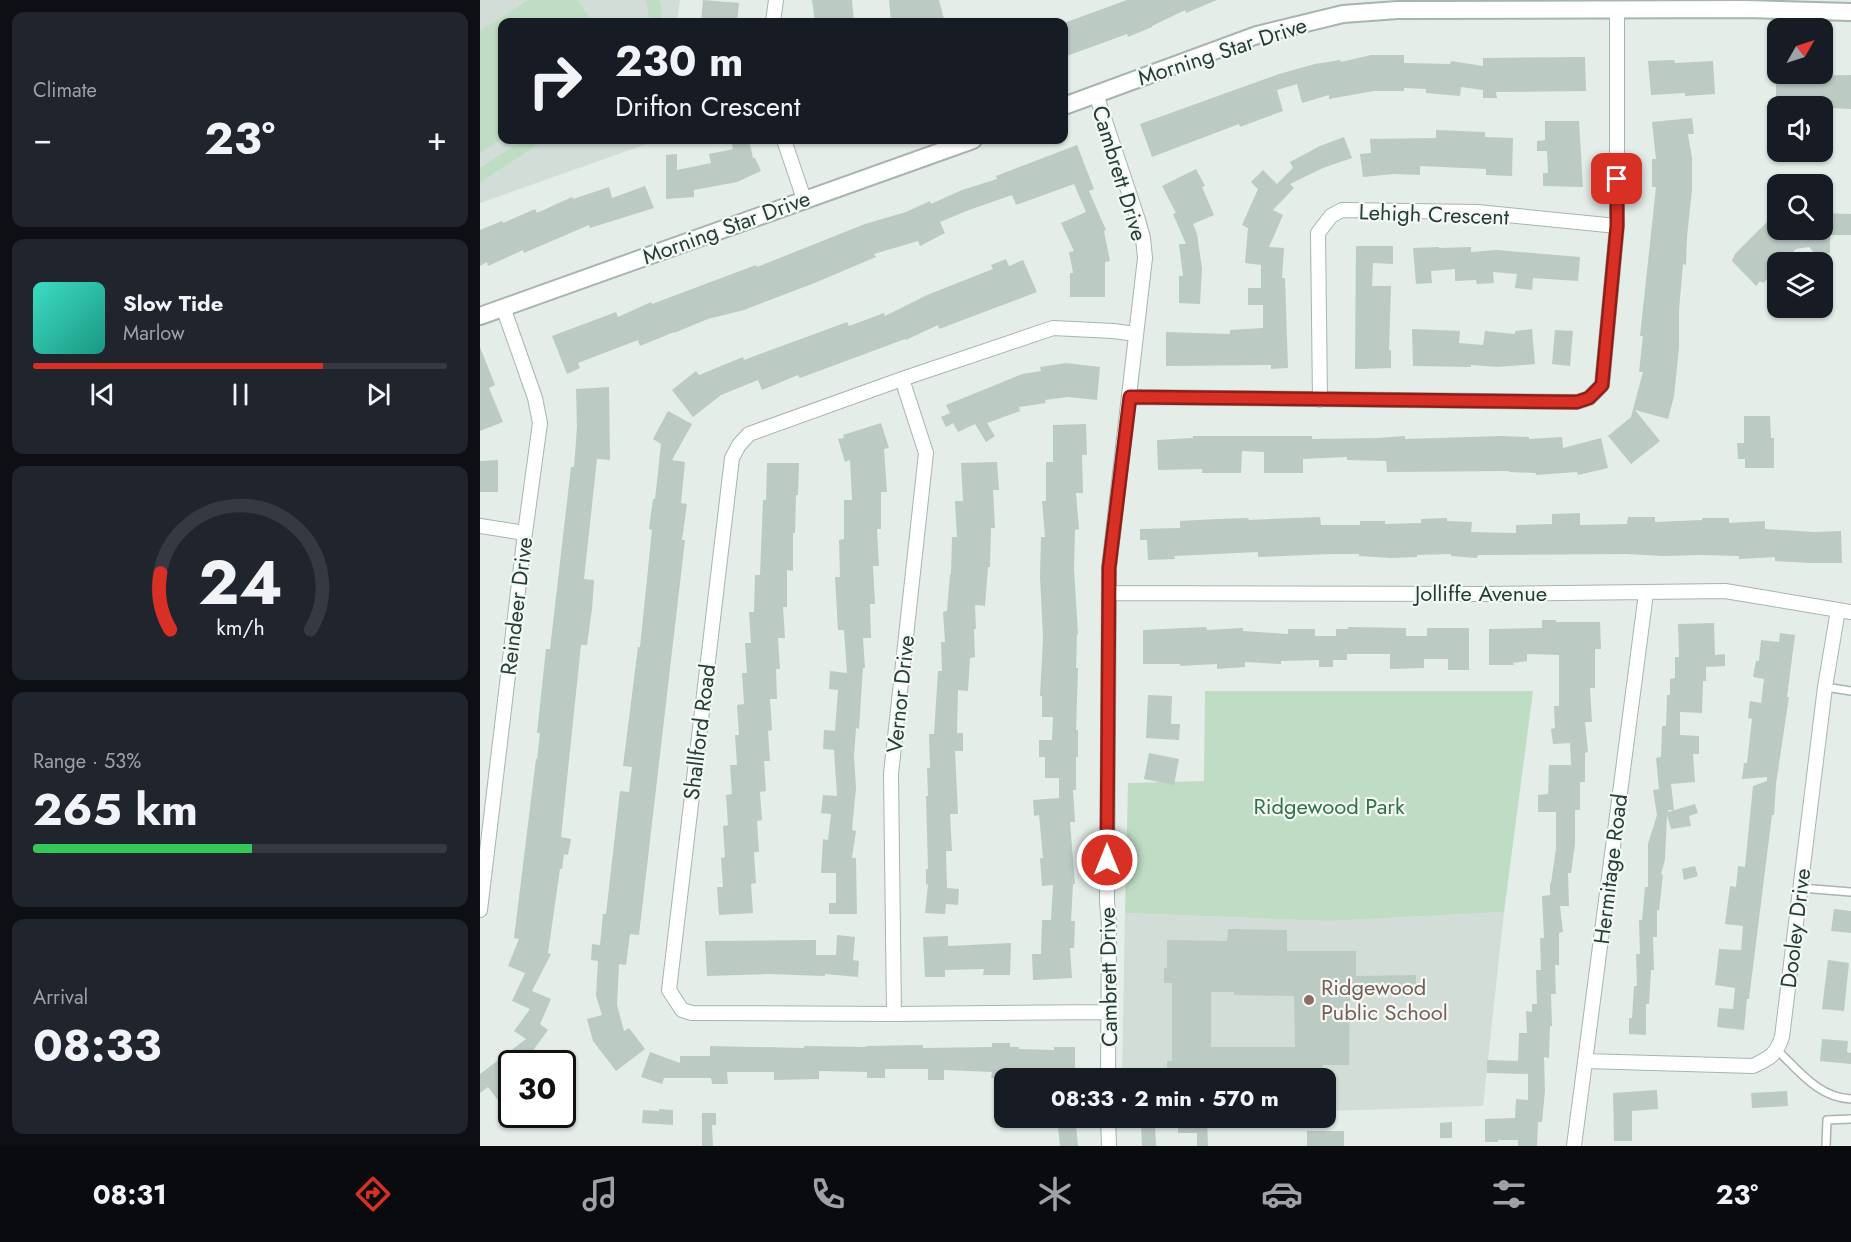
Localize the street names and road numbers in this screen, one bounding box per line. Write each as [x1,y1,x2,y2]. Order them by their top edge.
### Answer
street label: Morning Star Drive [1133,9,1311,93]
street label: Cambrett Drive [1084,101,1156,245]
street label: Morning Star Drive [638,182,814,272]
street label: Lehigh Crescent [1358,195,1510,233]
street label: Reindeer Drive [492,535,540,677]
street label: Jolliffe Avenue [1412,577,1547,609]
street label: Vernor Drive [878,634,922,754]
street label: Shallford Road [675,662,723,802]
street label: Hermitage Road [1585,792,1635,946]
street label: Dooley Drive [1772,866,1818,990]
street label: Cambrett Drive [1091,907,1125,1047]

